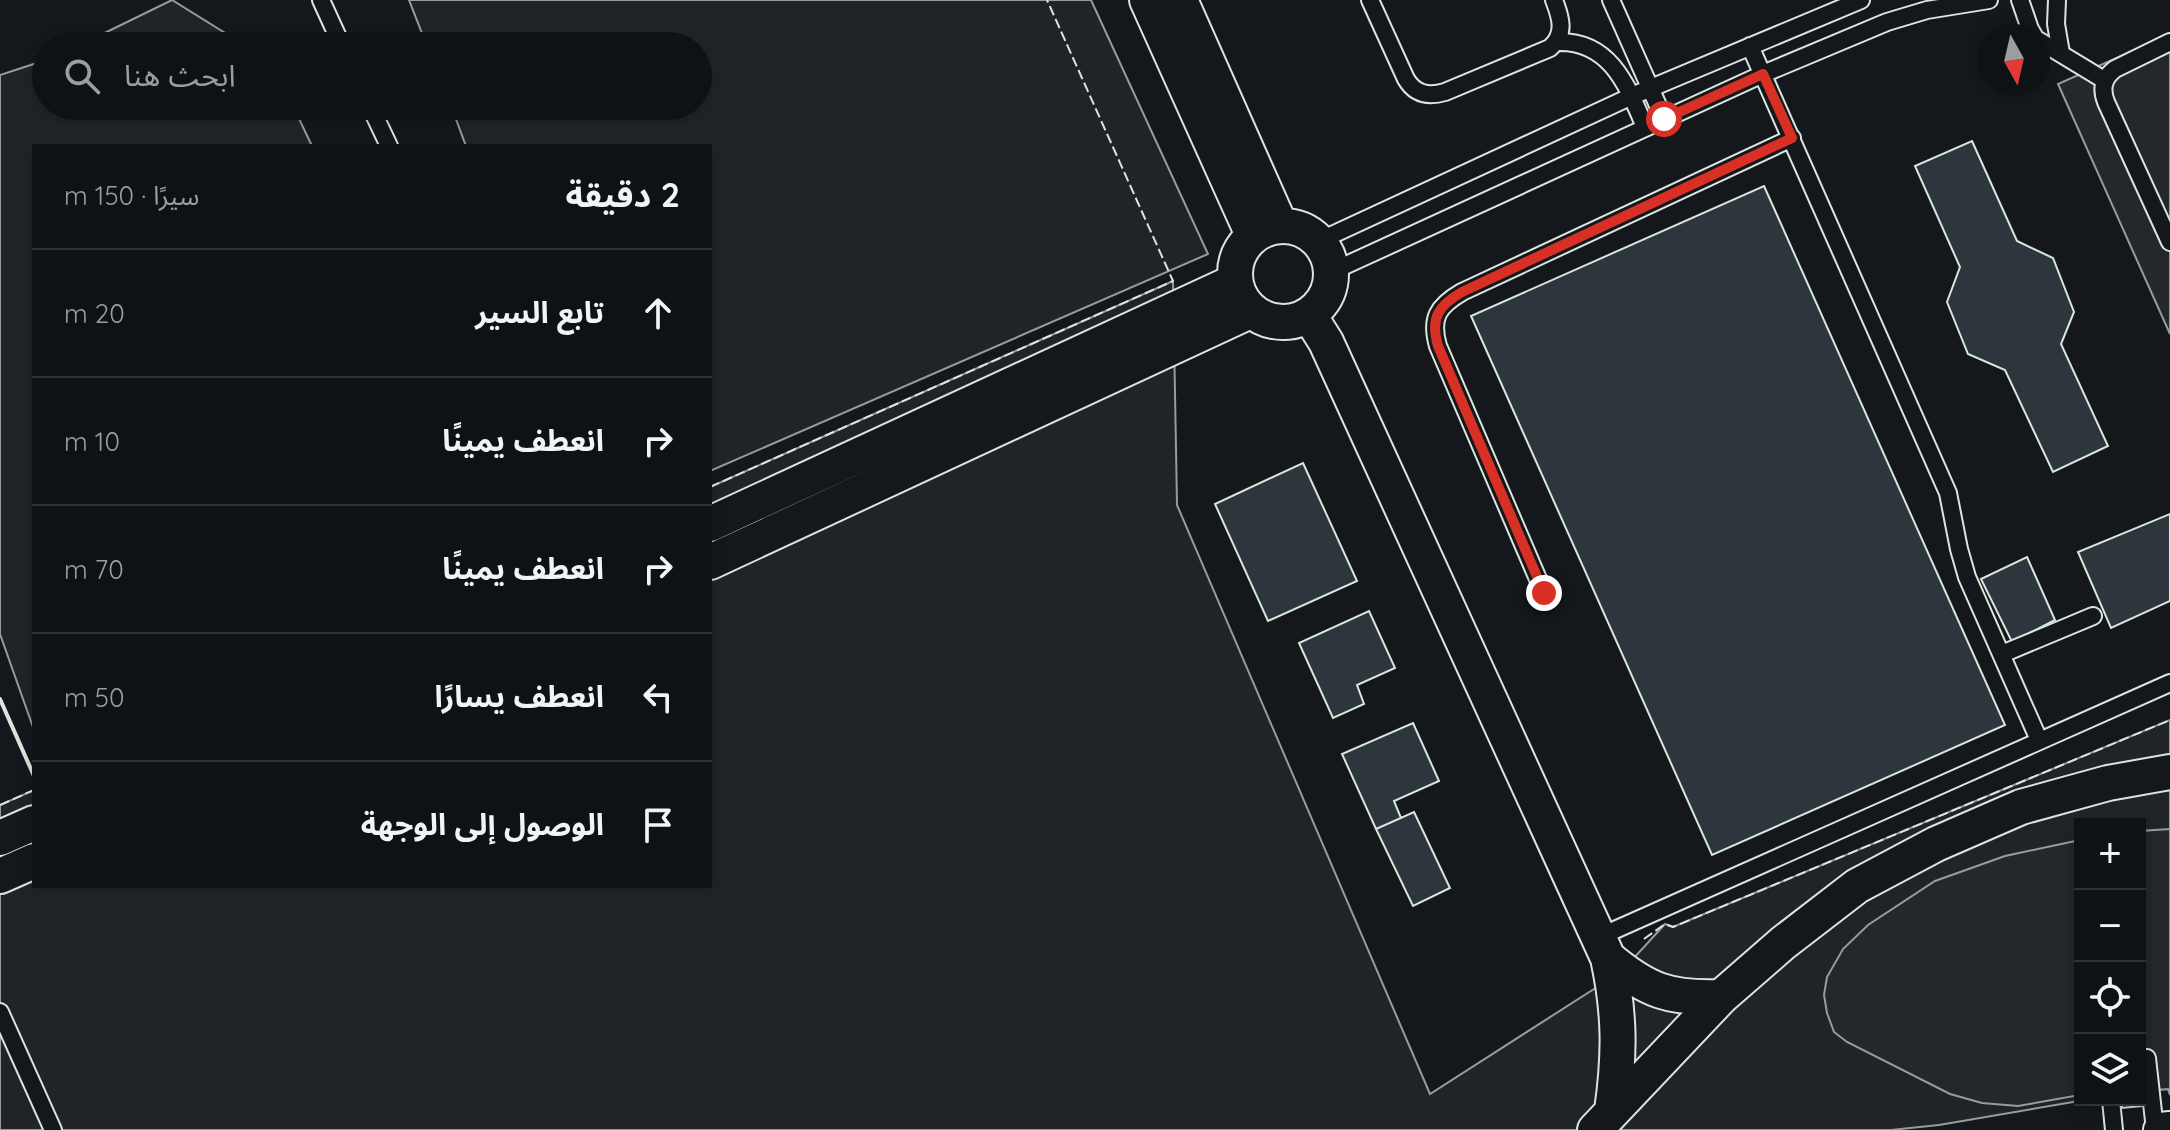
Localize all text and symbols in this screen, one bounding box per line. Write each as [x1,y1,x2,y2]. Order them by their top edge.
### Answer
north arrow [1978,24,2050,96]
search box [32,32,712,120]
icon: search [60,54,104,98]
text: ابحث هنا [124,56,236,94]
route start [1646,101,1682,137]
text: 2 دقيقة [566,173,680,216]
text: سيرًا · 150 m [64,179,199,212]
icon: ahead [636,291,680,335]
text: تابع السير [475,293,604,331]
text: 20 m [64,297,125,330]
icon: right [636,419,680,463]
text: انعطف يمينًا [442,421,604,459]
text: 10 m [64,425,120,458]
icon: right [636,547,680,591]
text: انعطف يمينًا [442,549,604,587]
text: 70 m [64,553,124,586]
route end [1526,575,1562,611]
icon: left [636,675,680,719]
text: انعطف يسارًا [434,677,604,715]
text: 50 m [64,681,124,714]
icon: arrive [636,803,680,847]
text: الوصول إلى الوجهة [361,805,604,843]
map controls [2074,818,2146,1106]
button: + [2074,818,2146,890]
button: − [2074,890,2146,962]
button: locate [2074,962,2146,1034]
button: layers [2074,1034,2146,1106]

